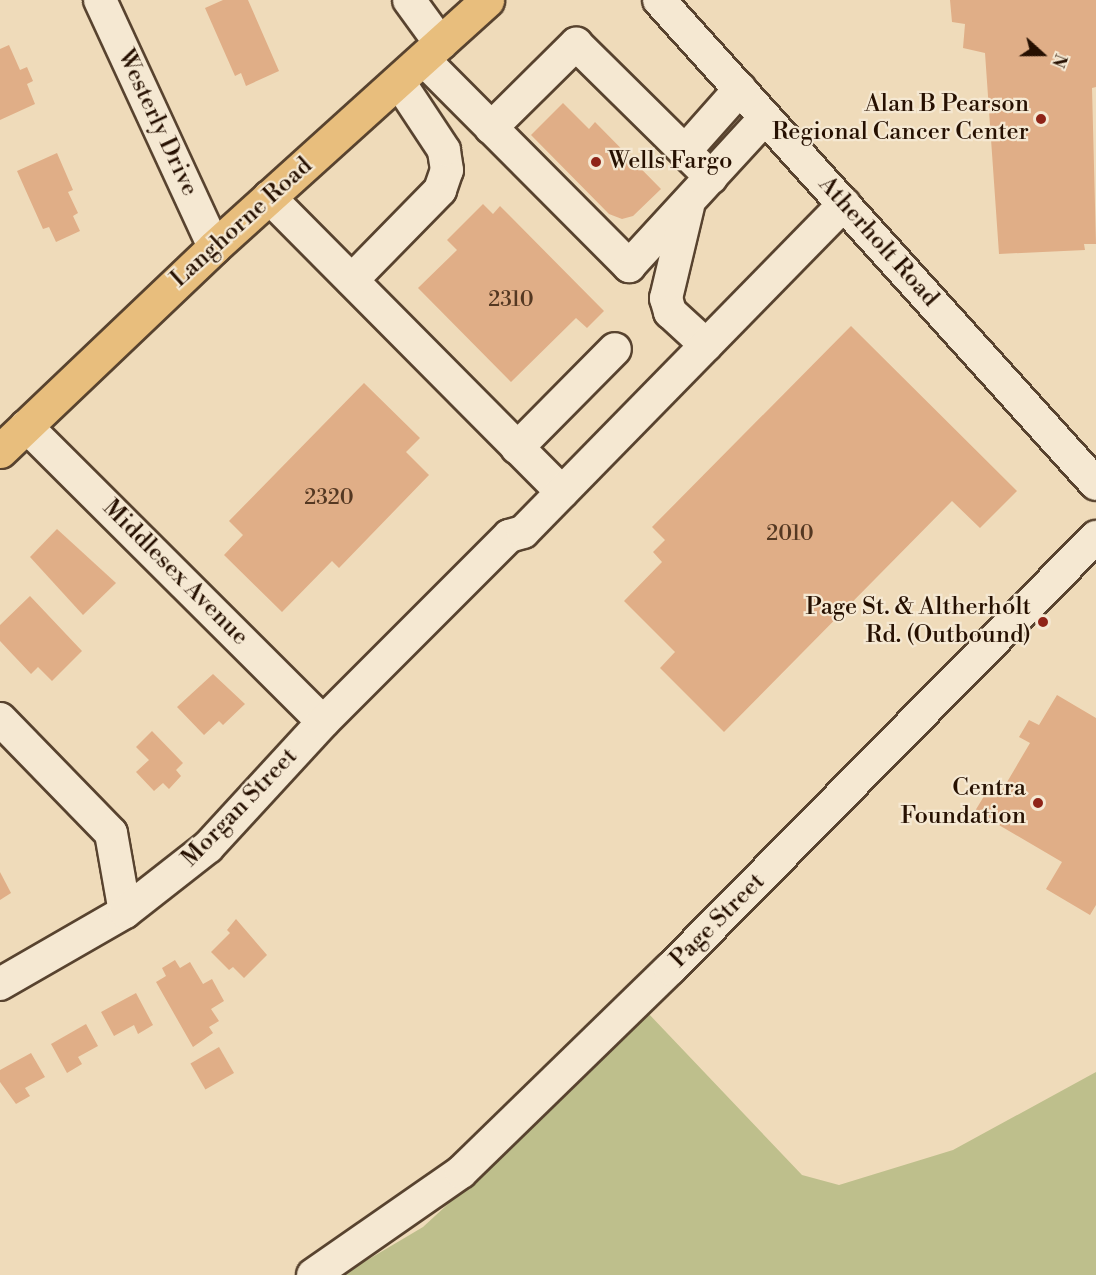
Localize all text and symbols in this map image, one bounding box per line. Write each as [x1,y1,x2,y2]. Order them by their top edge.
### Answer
north arrow [1012,24,1072,84]
street label: Westerly Drive [110,45,204,201]
text: N [1047,51,1070,70]
place label: Alan B Pearson Regional Cancer Center [772,91,1029,147]
marker: Alan B Pearson Regional Cancer Center [1034,112,1048,126]
place label: Wells Fargo [608,148,733,176]
street label: Langhorne Road [165,152,319,294]
marker: Wells Fargo [589,155,603,169]
street label: Atherholt Road [812,171,944,313]
house number: 2310 [488,287,534,313]
house number: 2320 [304,485,354,511]
street label: Middlesex Avenue [96,494,254,652]
house number: 2010 [766,521,814,547]
place label: Page St. & Altherholt Rd. (Outbound) [806,594,1031,650]
marker: Page St. & Altherholt Rd. (Outbound) [1036,615,1050,629]
street label: Morgan Street [176,743,304,873]
place label: Centra Foundation [900,775,1026,831]
marker: Centra Foundation [1031,796,1045,810]
street label: Page Street [665,868,771,974]

